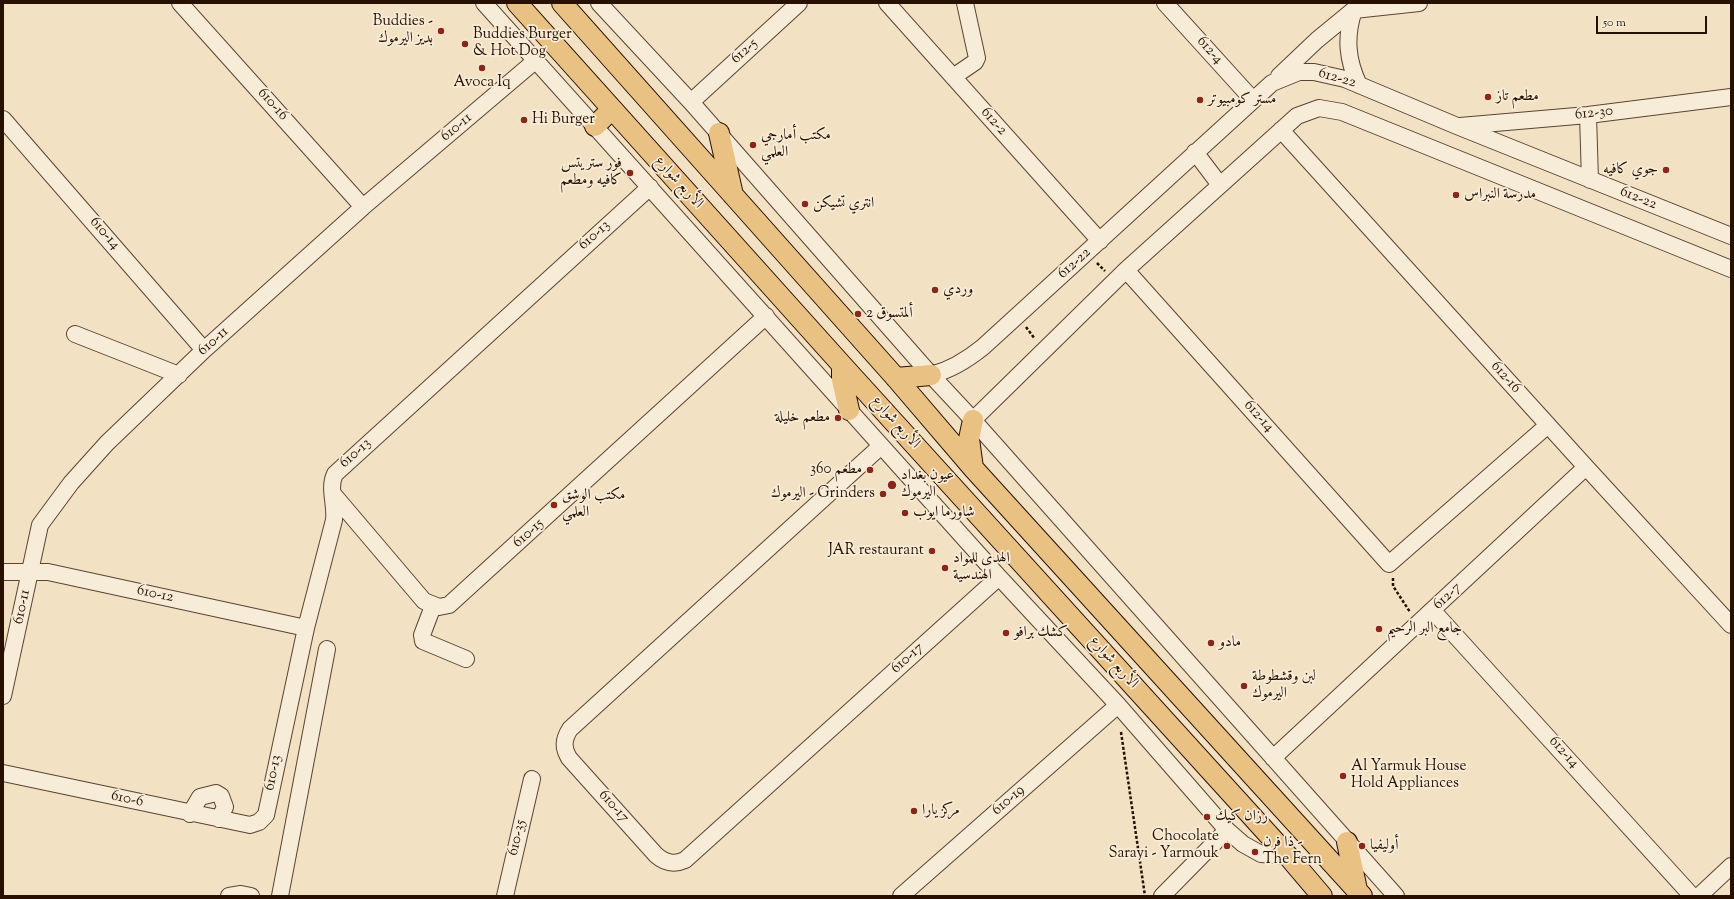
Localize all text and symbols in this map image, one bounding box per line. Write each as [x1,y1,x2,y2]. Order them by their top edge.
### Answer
scale bar [1598,8,1709,34]
place label: Buddies - بديز اليرموك [373,13,433,48]
text: 50 m [1603,14,1626,32]
marker: Buddies - بديز اليرموك [436,26,446,36]
place label: Buddies Burger & Hot Dog [473,26,572,61]
street label: 612-4 [1192,33,1226,69]
street label: 612-5 [728,35,762,69]
marker: Buddies Burger & Hot Dog [460,39,470,49]
marker: Avoca Iq [477,63,487,73]
street label: 612-22 [1316,65,1358,93]
place label: Avoca Iq [453,74,511,92]
street label: 610-16 [253,85,291,125]
place label: مطعم تاز [1496,88,1539,106]
place label: مستر كومبيوتر [1208,91,1276,109]
marker: مطعم تاز [1483,92,1493,102]
marker: مستر كومبيوتر [1195,95,1205,105]
street label: 612-30 [1574,103,1614,125]
street label: 612-2 [976,104,1010,140]
street label: 610-11 [438,110,476,146]
place label: Hi Burger [532,111,595,129]
marker: Hi Burger [519,115,529,125]
place label: مكتب أمارجي العلمي [761,127,831,162]
marker: مكتب أمارجي العلمي [748,140,758,150]
street label: الأربع شوارع [650,153,706,213]
place label: فور ستريتس كافيه ومطعم [560,155,622,190]
place label: جوي كافيه [1603,161,1658,179]
marker: جوي كافيه [1661,165,1671,175]
marker: فور ستريتس كافيه ومطعم [625,168,635,178]
street label: 612-22 [1617,183,1659,215]
place label: مدرسة النبراس [1464,186,1536,204]
marker: مدرسة النبراس [1451,190,1461,200]
place label: انتري تشيكن [813,195,874,213]
marker: انتري تشيكن [800,199,810,209]
street label: 610-14 [85,214,123,254]
street label: 610-13 [575,217,615,255]
street label: 612-22 [1055,244,1095,284]
place label: وردي [943,281,973,299]
marker: وردي [930,285,940,295]
place label: ألمتسوق 2 [866,305,913,323]
marker: ألمتسوق 2 [853,309,863,319]
street label: 610-11 [195,323,233,361]
street label: 612-16 [1486,358,1524,398]
street label: الأربع شوارع [867,393,923,453]
street label: 612-14 [1239,397,1277,437]
place label: مطعم خليلة [775,409,830,427]
marker: مطعم خليلة [833,413,843,423]
street label: 610-13 [336,435,376,473]
place label: مطعم 360 [810,461,862,479]
marker: مطعم 360 [865,465,875,475]
place label: عيون بغداد اليرموك [901,467,954,502]
marker: عيون بغداد اليرموك [886,479,898,491]
place label: اليرموك - Grinders [771,485,875,503]
place label: مكتب الوشق العلمي [562,487,625,522]
marker: اليرموك - Grinders [878,489,888,499]
marker: مكتب الوشق العلمي [549,500,559,510]
place label: شاورما ايوب [913,504,975,522]
marker: شاورما ايوب [900,508,910,518]
street label: 610-15 [510,515,548,553]
place label: JAR restaurant [828,542,924,560]
marker: JAR restaurant [927,546,937,556]
place label: الهدى للمواد الهندسية [953,550,1010,585]
marker: الهدى للمواد الهندسية [940,563,950,573]
street label: 612-7 [1430,579,1466,615]
street label: 610-12 [135,582,175,608]
street label: 610-11 [11,588,35,626]
place label: جامع البر الرحيم [1387,620,1462,638]
place label: كشك برافو [1014,624,1068,642]
marker: جامع البر الرحيم [1374,624,1384,634]
marker: كشك برافو [1001,628,1011,638]
street label: الأربع شوارع [1085,633,1141,693]
place label: مادو [1219,634,1241,652]
marker: مادو [1206,638,1216,648]
street label: 610-17 [888,640,928,678]
place label: لبن وقشطوطة اليرموك [1252,668,1316,703]
marker: لبن وقشطوطة اليرموك [1239,681,1249,691]
street label: 612-14 [1544,733,1582,773]
street label: 610-13 [261,753,287,793]
place label: Al Yarmuk House Hold Appliances [1351,758,1466,793]
marker: Al Yarmuk House Hold Appliances [1338,771,1348,781]
street label: 610-19 [989,782,1029,820]
street label: 610-17 [594,787,632,827]
street label: 610-6 [109,788,145,812]
place label: مركز يارا [922,802,960,820]
marker: مركز يارا [909,806,919,816]
place label: رزان كيك [1215,808,1268,826]
marker: رزان كيك [1202,812,1212,822]
street label: 610-35 [505,818,531,858]
place label: Chocolate Sarayi - Yarmouk [1109,828,1219,863]
place label: ذا فرن - The Fern [1263,834,1322,869]
place label: أوليفيا [1370,837,1399,855]
marker: Chocolate Sarayi - Yarmouk [1222,841,1232,851]
marker: أوليفيا [1357,841,1367,851]
marker: ذا فرن - The Fern [1250,847,1260,857]

